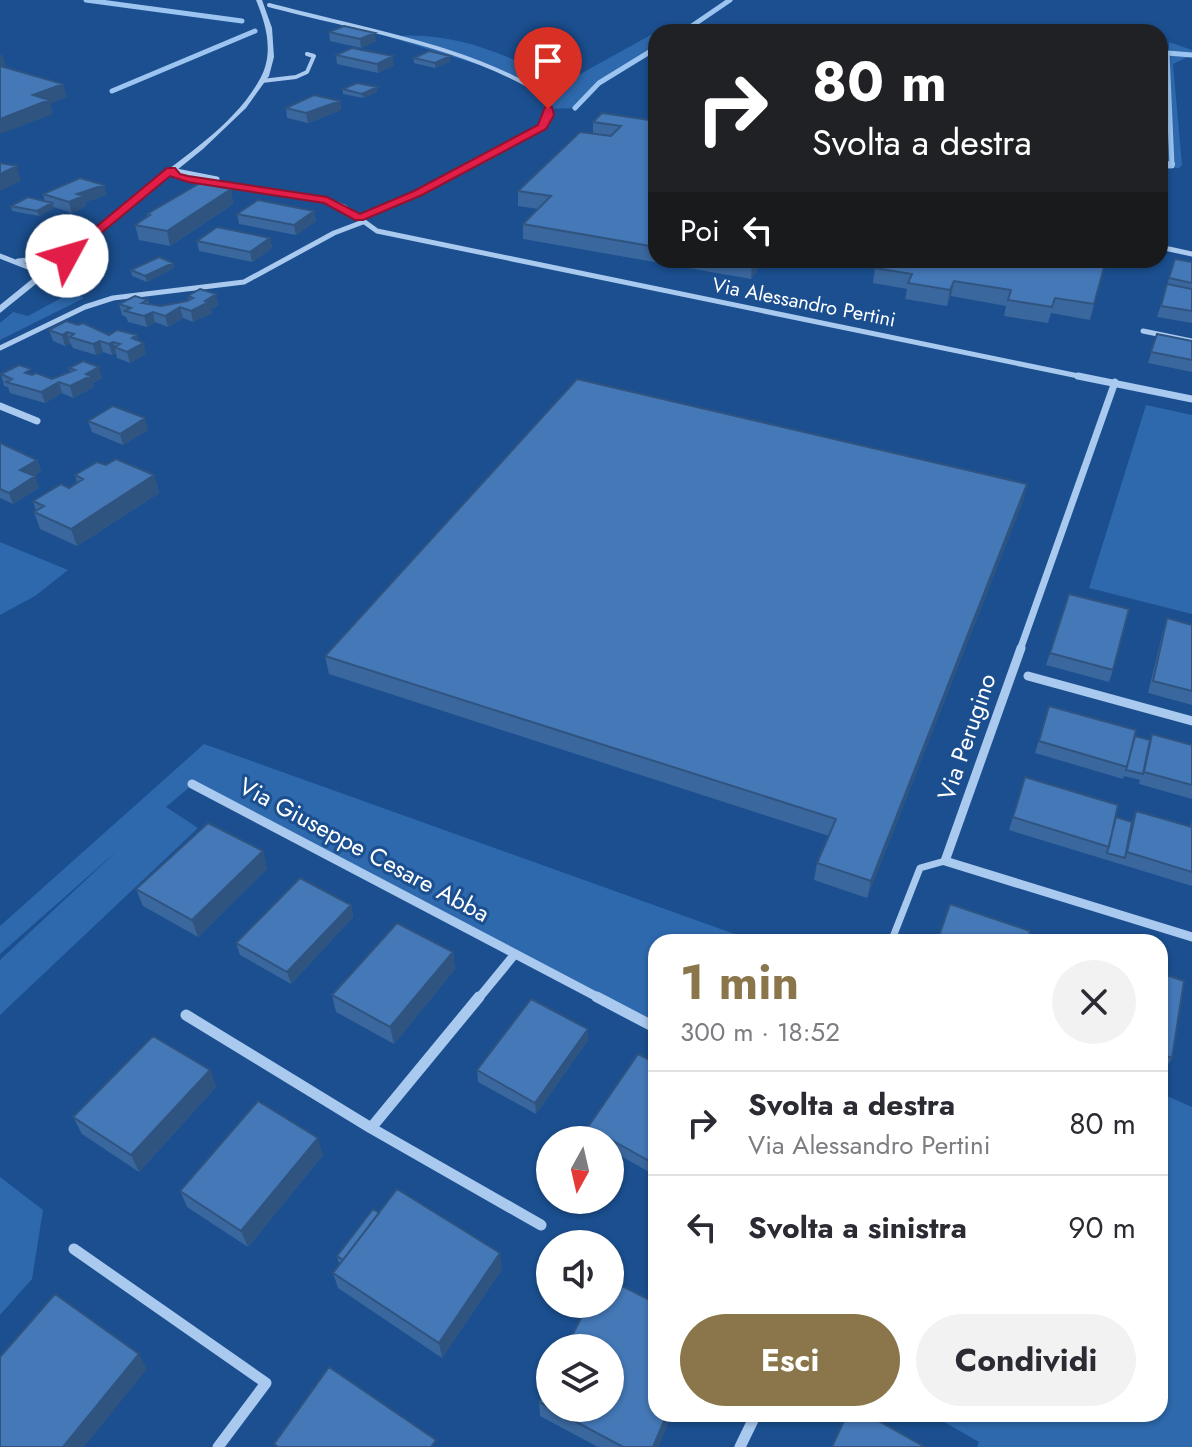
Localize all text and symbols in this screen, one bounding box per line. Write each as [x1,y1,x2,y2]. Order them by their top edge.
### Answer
pin [514,27,582,109]
icon: arrive [526,39,570,83]
text: 80 m [812,41,947,122]
icon: right [680,56,784,160]
text: Svolta a destra [812,116,1032,168]
icon: left [736,208,780,252]
text: Poi [680,209,720,252]
position arrow [25,214,109,298]
street label: Via Alessandro Pertini [710,270,898,335]
street label: Via Perugino [928,669,1005,805]
street label: Via Giuseppe Cesare Abba [233,769,496,931]
text: 1 min [680,948,799,1017]
button: close [1052,960,1136,1044]
text: 300 m · 18:52 [680,1013,840,1051]
text: Svolta a destra [748,1083,955,1126]
icon: right [680,1101,724,1145]
text: 80 m [1069,1102,1136,1145]
north arrow [536,1126,624,1214]
map controls [536,1126,624,1422]
text: Via Alessandro Pertini [748,1126,990,1164]
icon: left [680,1205,724,1249]
text: Svolta a sinistra [748,1206,967,1249]
text: 90 m [1068,1206,1136,1249]
button: sound [536,1230,624,1318]
button: Esci [680,1314,900,1406]
button: Condividi [916,1314,1136,1406]
button: layers [536,1334,624,1422]

